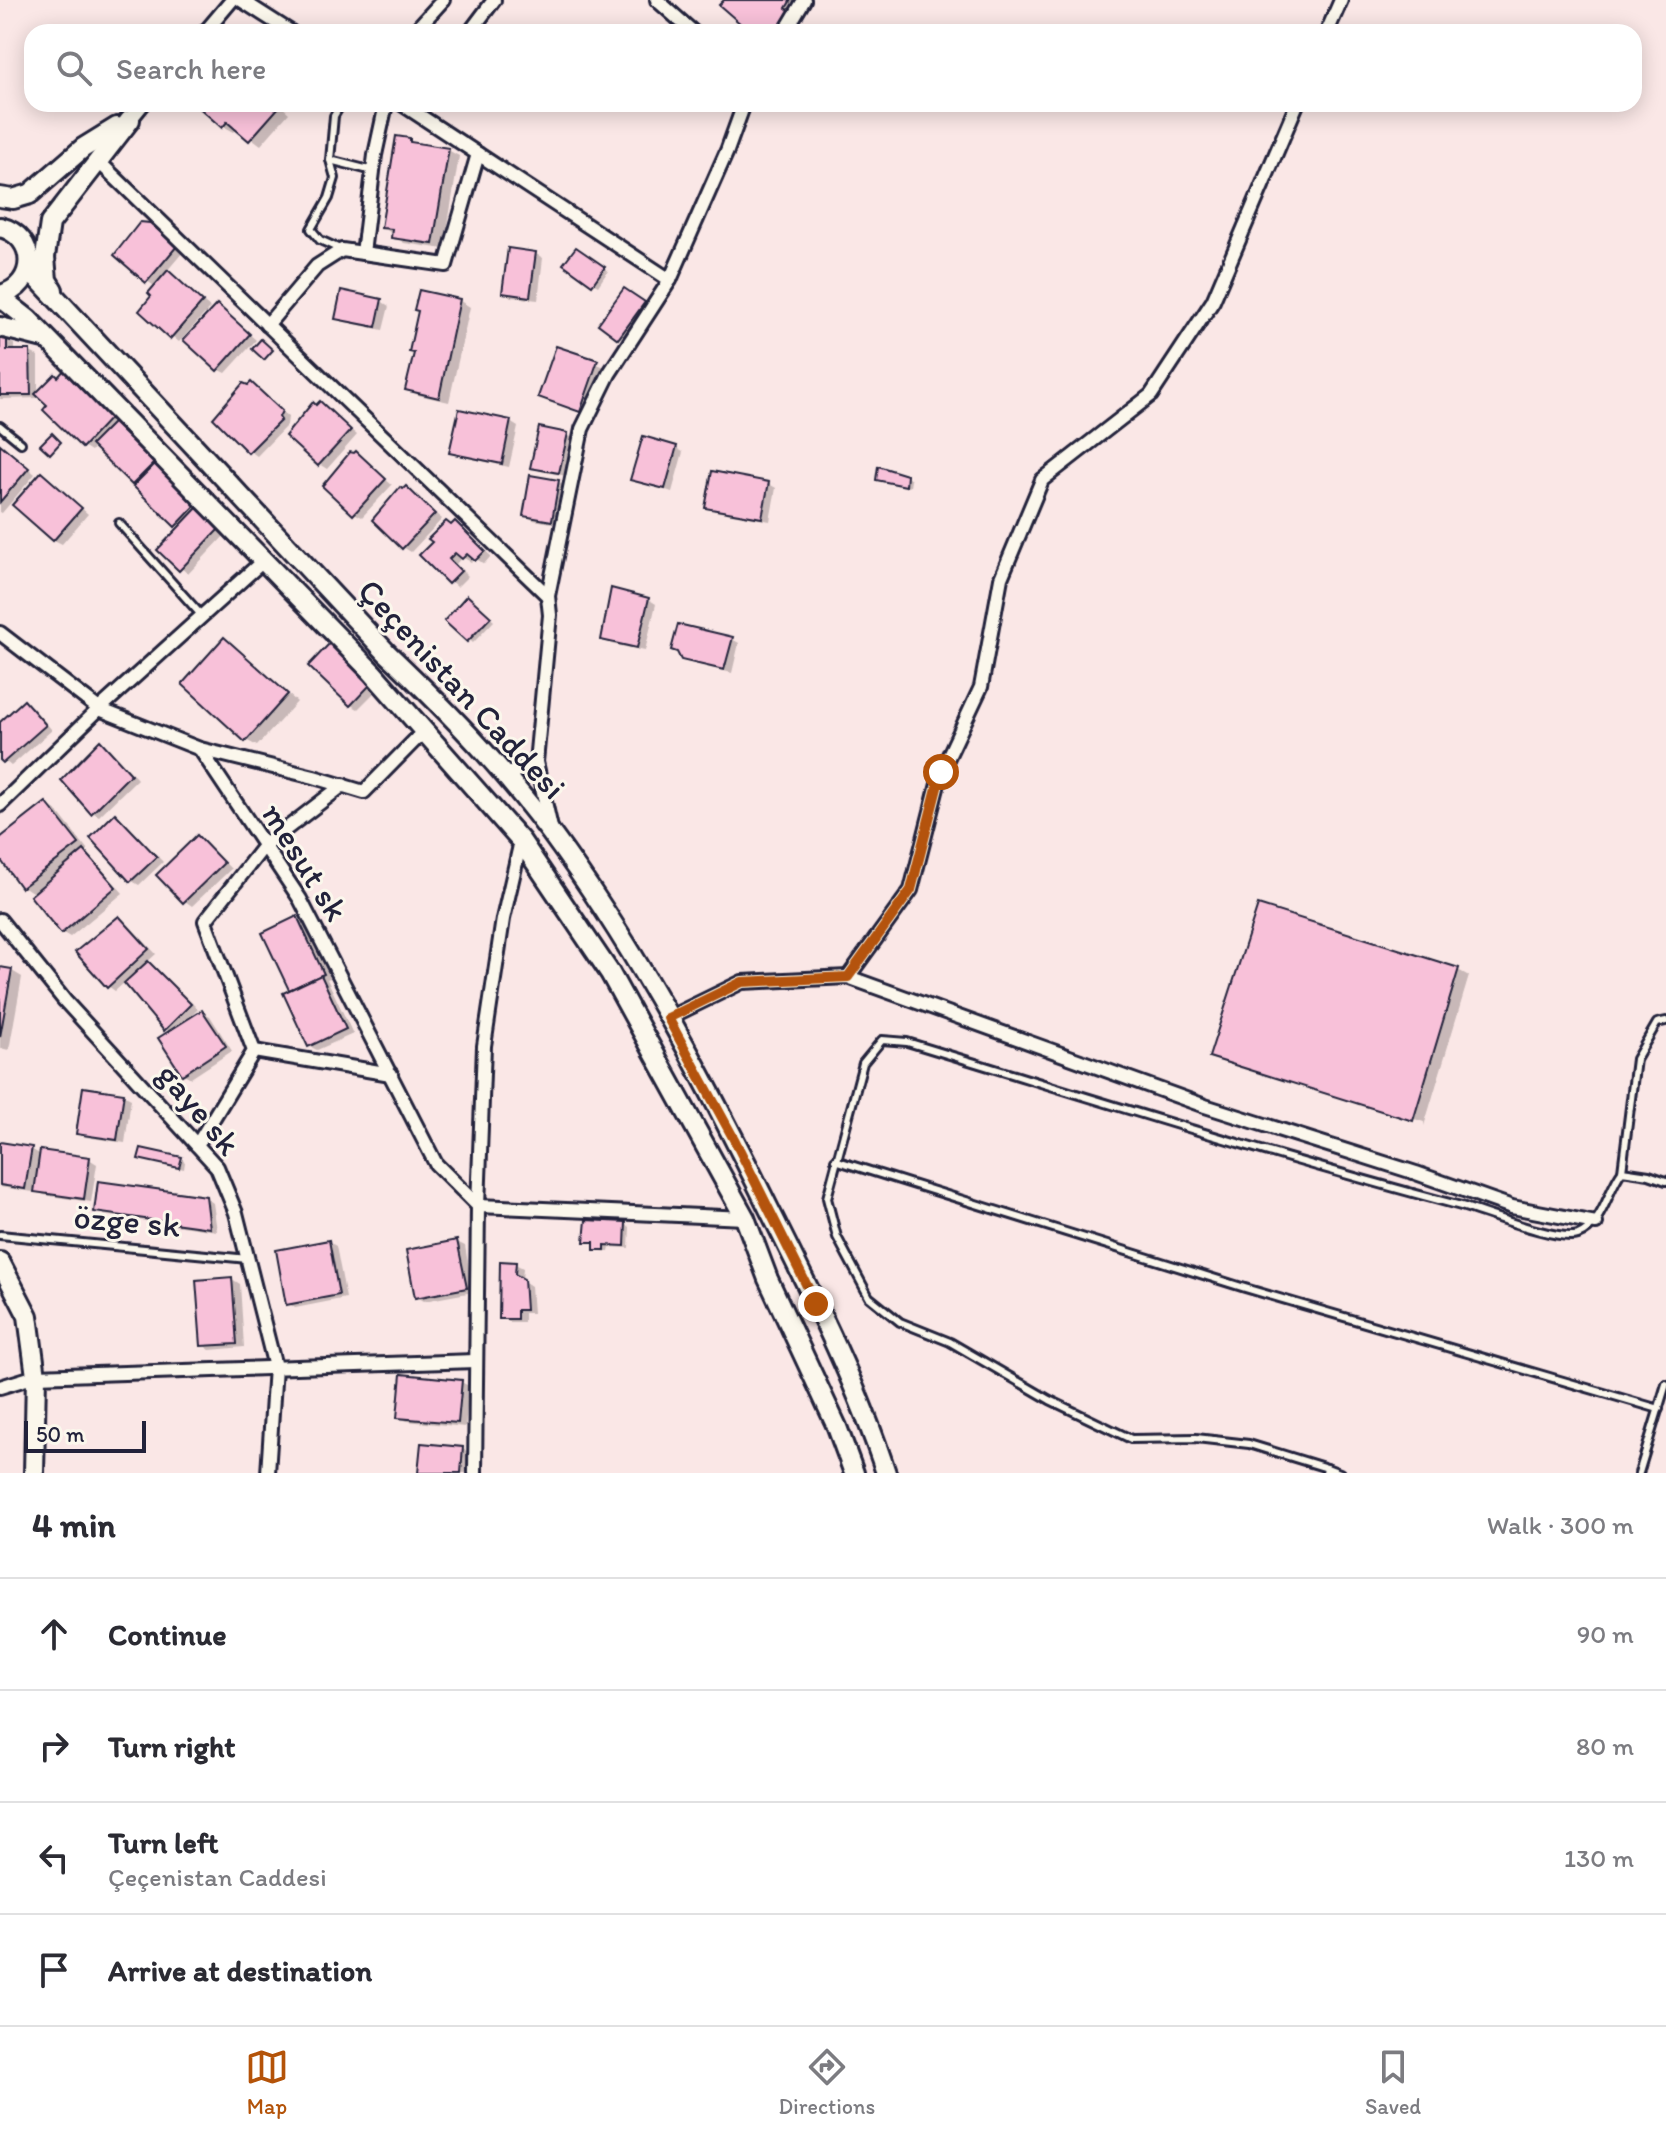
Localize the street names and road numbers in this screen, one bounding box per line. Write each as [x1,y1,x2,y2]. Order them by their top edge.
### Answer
street label: Çeçenistan Caddesi [349,570,575,808]
street label: mesut sk [253,795,357,929]
street label: gaye sk [149,1055,250,1164]
street label: özge sk [72,1196,182,1246]

